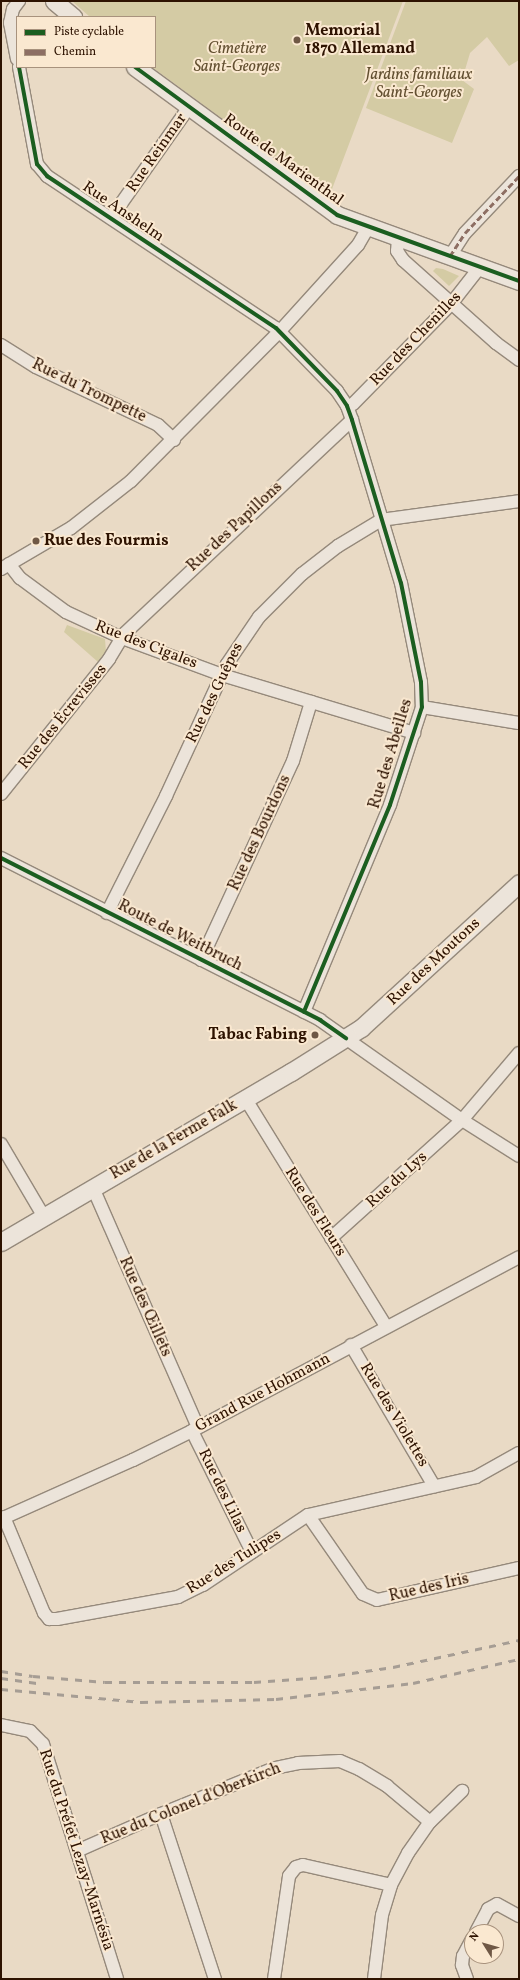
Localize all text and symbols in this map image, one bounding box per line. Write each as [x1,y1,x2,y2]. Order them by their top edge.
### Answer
legend [16,16,156,68]
place label: Memorial 1870 Allemand [305,21,415,59]
text: Piste cyclable [54,24,124,40]
marker: Memorial 1870 Allemand [292,35,302,45]
park label: Cimetière Saint-Georges [194,39,280,77]
text: Chemin [54,44,96,60]
park label: Jardins familiaux Saint-Georges [366,65,472,103]
street label: Rue Reinmar [123,110,191,196]
street label: Route de Marienthal [219,110,347,210]
street label: Rue Anshelm [78,178,168,246]
street label: Rue des Chenilles [366,288,466,390]
street label: Rue du Trompette [28,355,150,427]
street label: Rue des Papillons [183,478,287,576]
place label: Rue des Fourmis [44,531,169,551]
marker: Rue des Fourmis [31,536,41,546]
street label: Rue des Cigales [92,617,200,673]
street label: Rue des Guêpes [182,640,248,746]
street label: Rue des Écrevisses [15,661,111,773]
street label: Rue des Abeilles [365,697,417,811]
street label: Rue des Bourdons [225,772,295,894]
street label: Route de Weitbruch [114,896,246,976]
street label: Rue des Moutons [384,914,484,1010]
place label: Tabac Fabing [208,1025,307,1045]
marker: Tabac Fabing [310,1030,320,1040]
street label: Rue de la Ferme Falk [107,1096,241,1184]
street label: Rue du Lys [363,1148,431,1212]
street label: Rue des Fleurs [280,1164,350,1260]
street label: Rue des Œillets [114,1254,176,1360]
street label: Grand Rue Hohmann [192,1349,334,1437]
street label: Rue des Violettes [355,1359,433,1471]
street label: Rue des Lilas [193,1446,251,1536]
street label: Rue des Tulipes [183,1525,285,1599]
street label: Rue des Iris [387,1569,471,1607]
street label: Rue du Préfet Lezay-Marnésia [34,1747,118,1953]
street label: Rue du Colonel d'Oberkirch [98,1759,284,1849]
north arrow [464,1924,504,1964]
text: N [466,1929,483,1945]

